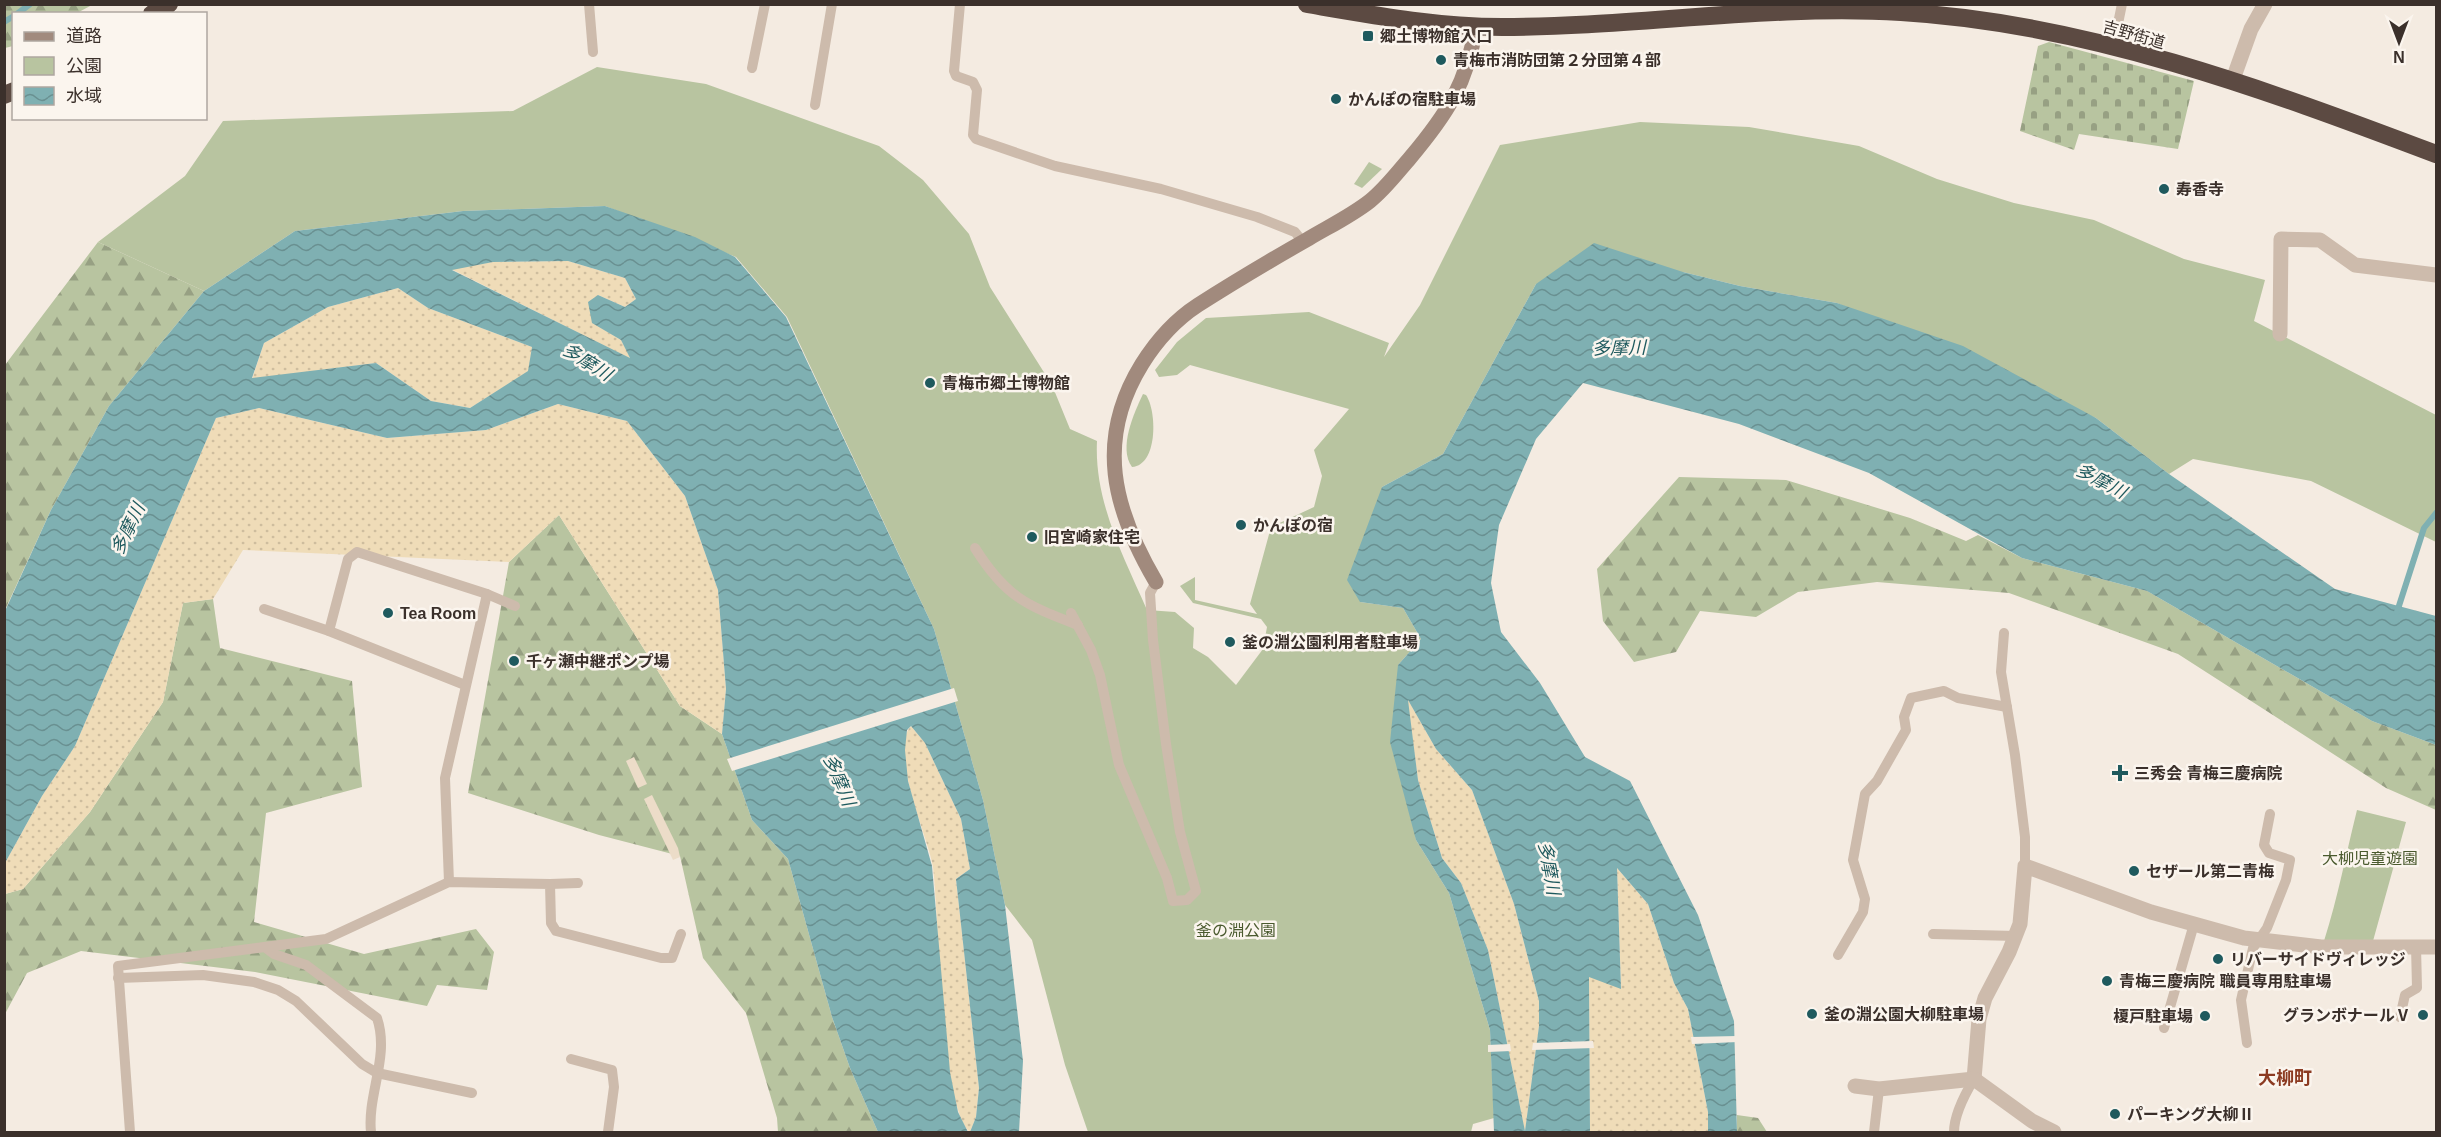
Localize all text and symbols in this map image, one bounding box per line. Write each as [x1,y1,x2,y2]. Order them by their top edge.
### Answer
legend [12,12,207,120]
north arrow [2369,12,2429,72]
street label: 吉野街道 [2101,17,2167,51]
text: 道路 [66,26,102,46]
place label: 郷土博物館入口 [1380,27,1492,45]
marker: 郷土博物館入口 [1361,29,1375,43]
text: N [2393,48,2405,65]
place label: 青梅市消防団第２分団第４部 [1453,52,1661,69]
marker: 青梅市消防団第２分団第４部 [1434,53,1448,67]
text: 公園 [66,56,102,76]
text: 水域 [66,86,102,106]
place label: かんぽの宿駐車場 [1348,91,1476,108]
marker: かんぽの宿駐車場 [1329,92,1343,106]
place label: 寿香寺 [2176,181,2224,198]
marker: 寿香寺 [2157,182,2171,196]
water label: 多摩川 [1592,337,1648,358]
water label: 多摩川 [559,339,617,386]
place label: 青梅市郷土博物館 [942,374,1070,392]
marker: 青梅市郷土博物館 [923,376,937,390]
water label: 多摩川 [2072,459,2131,503]
water label: 多摩川 [107,499,150,558]
place label: かんぽの宿 [1253,517,1333,534]
marker: かんぽの宿 [1234,518,1248,532]
place label: 旧宮崎家住宅 [1044,529,1140,546]
marker: 旧宮崎家住宅 [1025,530,1039,544]
place label: Tea Room [400,605,476,622]
marker: Tea Room [381,606,395,620]
place label: 釜の淵公園利用者駐車場 [1242,633,1418,651]
marker: 釜の淵公園利用者駐車場 [1223,635,1237,649]
place label: 千ヶ瀬中継ポンプ場 [526,653,670,670]
marker: 千ヶ瀬中継ポンプ場 [507,654,521,668]
water label: 多摩川 [819,751,860,811]
marker: 三秀会 青梅三慶病院 [2111,764,2129,782]
place label: 三秀会 青梅三慶病院 [2134,765,2282,782]
water label: 多摩川 [1534,840,1564,898]
park label: 大柳児童遊園 [2322,850,2418,867]
place label: セザール第二青梅 [2146,863,2274,880]
marker: セザール第二青梅 [2127,864,2141,878]
park label: 釜の淵公園 [1196,922,1276,939]
place label: リバーサイドヴィレッジ [2230,951,2406,968]
marker: リバーサイドヴィレッジ [2211,952,2225,966]
place label: 青梅三慶病院 職員専用駐車場 [2119,972,2331,990]
marker: 青梅三慶病院 職員専用駐車場 [2100,974,2114,988]
place label: 釜の淵公園大柳駐車場 [1824,1005,1984,1023]
place label: グランボナールⅤ [2283,1006,2411,1024]
marker: 釜の淵公園大柳駐車場 [1805,1007,1819,1021]
place label: 榎戸駐車場 [2113,1008,2193,1025]
marker: グランボナールⅤ [2416,1008,2430,1022]
marker: 榎戸駐車場 [2198,1009,2212,1023]
district label: 大柳町 [2258,1068,2312,1088]
place label: パーキング大柳Ⅱ [2127,1105,2255,1123]
marker: パーキング大柳Ⅱ [2108,1107,2122,1121]

